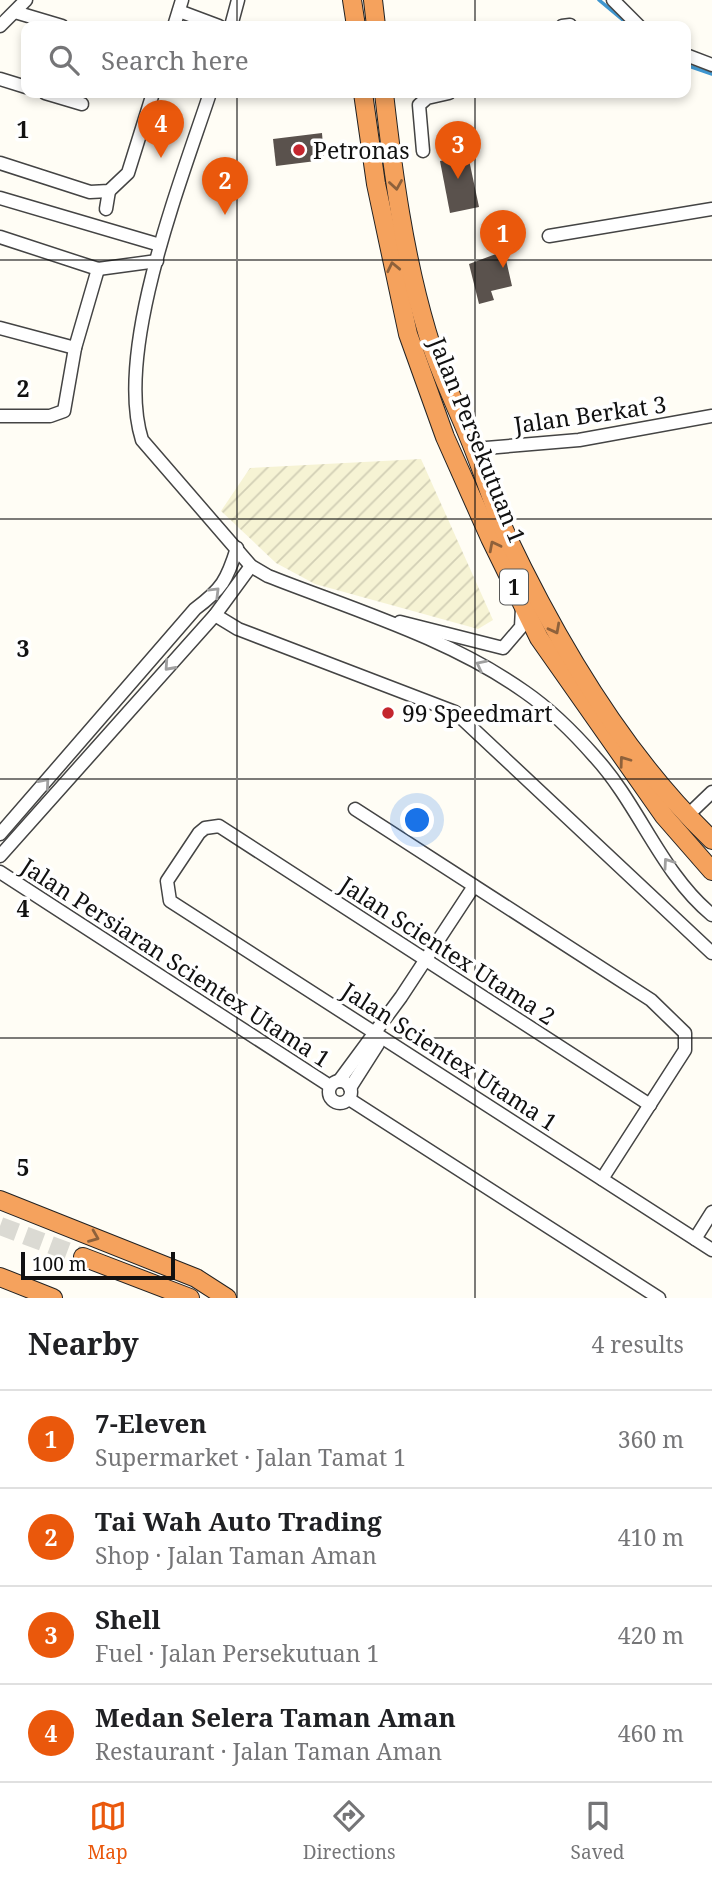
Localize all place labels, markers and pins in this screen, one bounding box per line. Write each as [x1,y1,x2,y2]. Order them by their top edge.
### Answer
pin: 4 [138,100,184,158]
pin: 3 [435,121,481,179]
place label: Petronas [313,134,410,166]
marker: Petronas [291,142,307,158]
pin: 2 [202,157,248,215]
pin: 1 [480,210,526,268]
place label: 99 Speedmart [402,697,553,729]
marker: 99 Speedmart [380,705,396,721]

